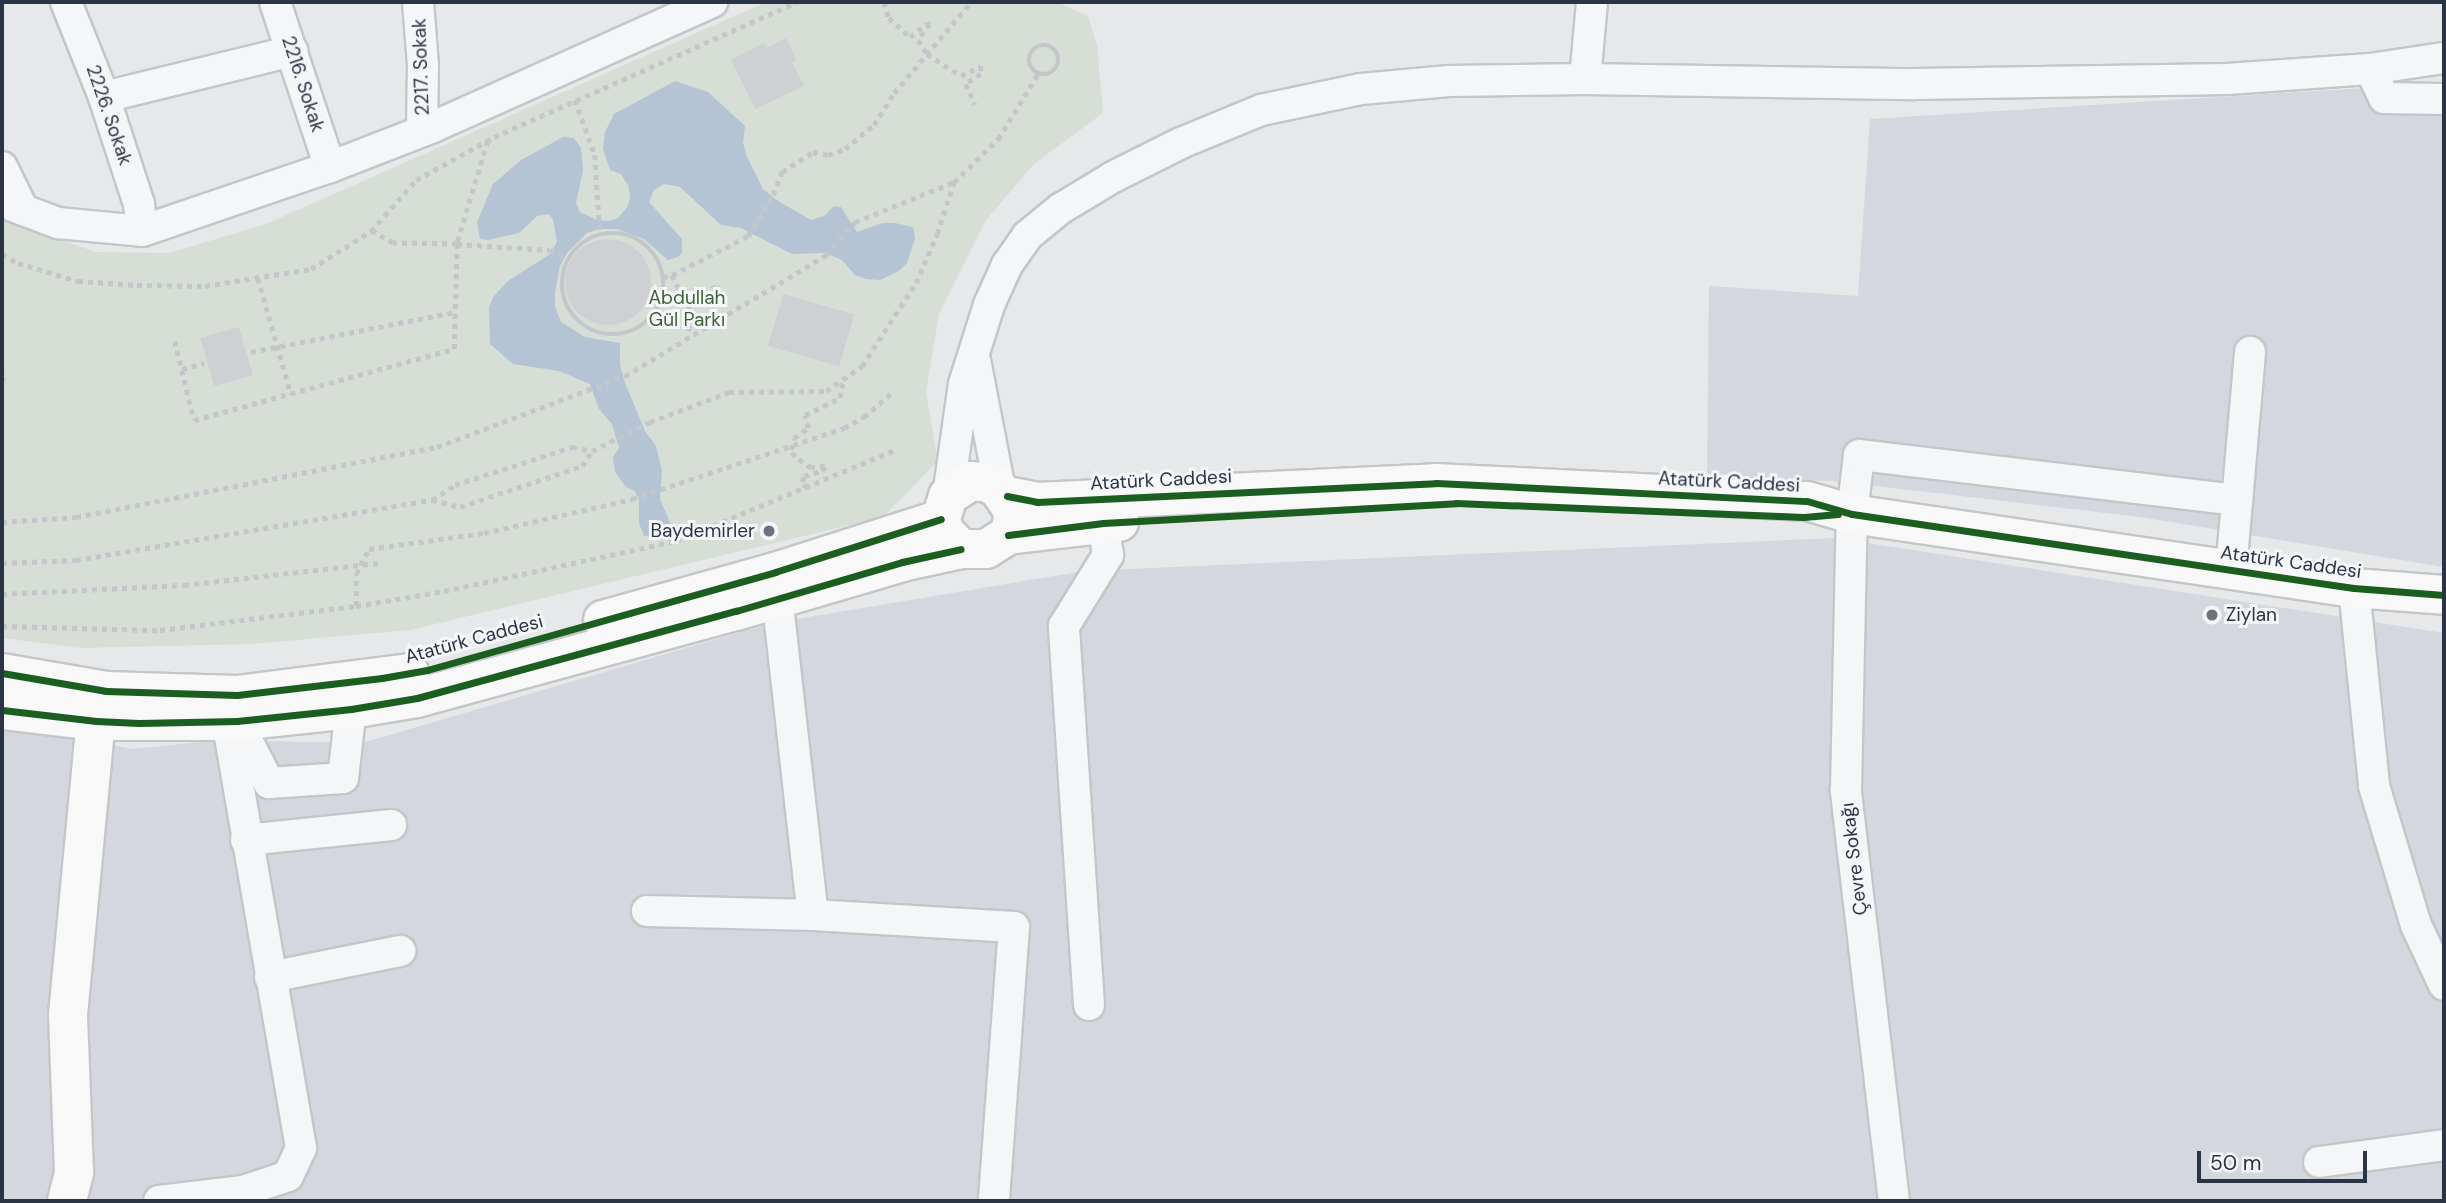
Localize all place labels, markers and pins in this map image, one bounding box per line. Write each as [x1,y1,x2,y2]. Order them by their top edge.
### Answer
place label: Baydemirler [651,520,755,542]
marker: Baydemirler [761,523,777,539]
place label: Ziylan [2226,604,2277,626]
marker: Ziylan [2204,607,2220,623]

